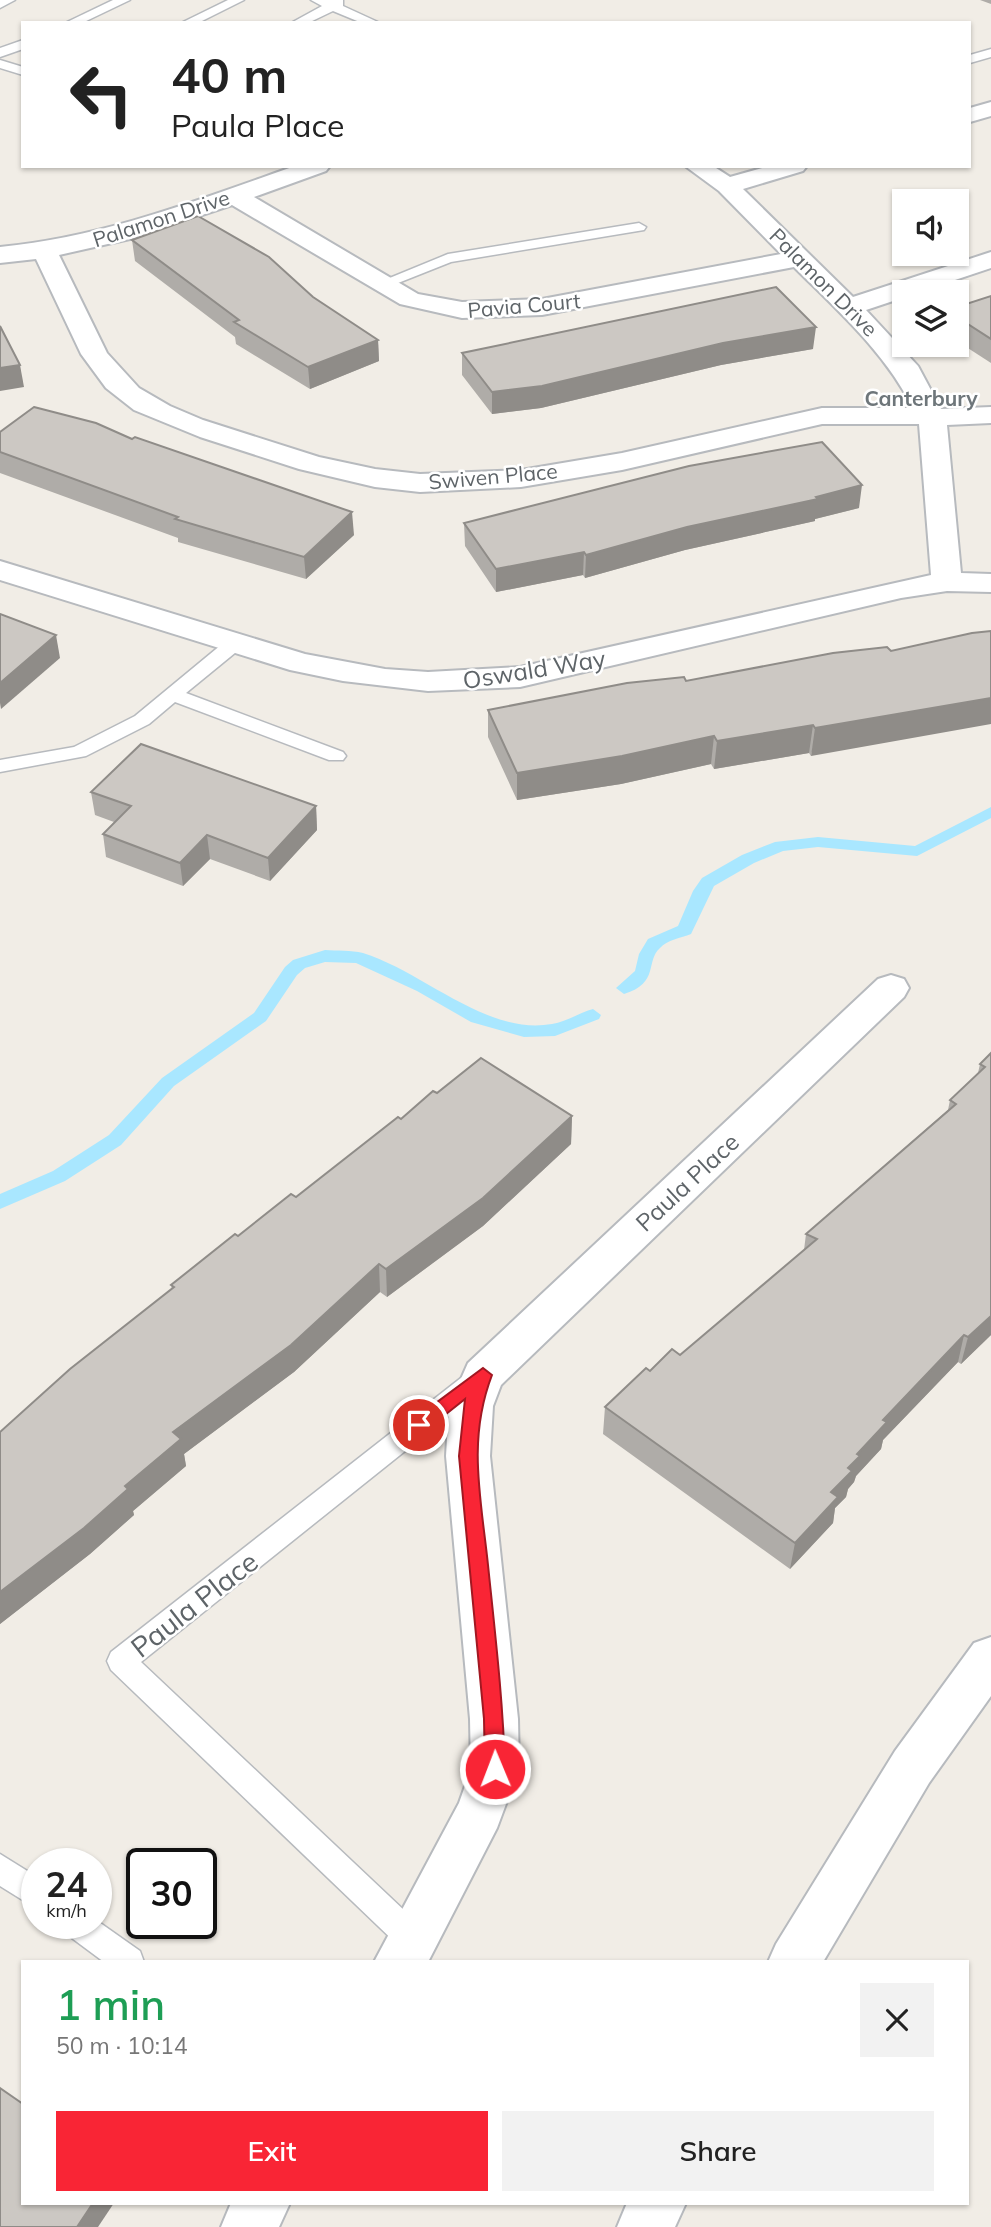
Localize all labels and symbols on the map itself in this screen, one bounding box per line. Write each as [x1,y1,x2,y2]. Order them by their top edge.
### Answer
street label: Palamon Drive [89,184,233,252]
street label: Palamon Drive [764,222,884,342]
street label: Pavia Court [467,287,581,323]
district label: Canterbury [864,385,978,411]
street label: Swiven Place [427,457,559,495]
street label: Oswald Way [461,643,608,695]
street label: Paula Place [629,1127,745,1237]
pin [389,1395,449,1455]
street label: Paula Place [123,1543,265,1665]
position arrow [458,1732,532,1806]
speed limit sign: 30 [126,1848,217,1939]

